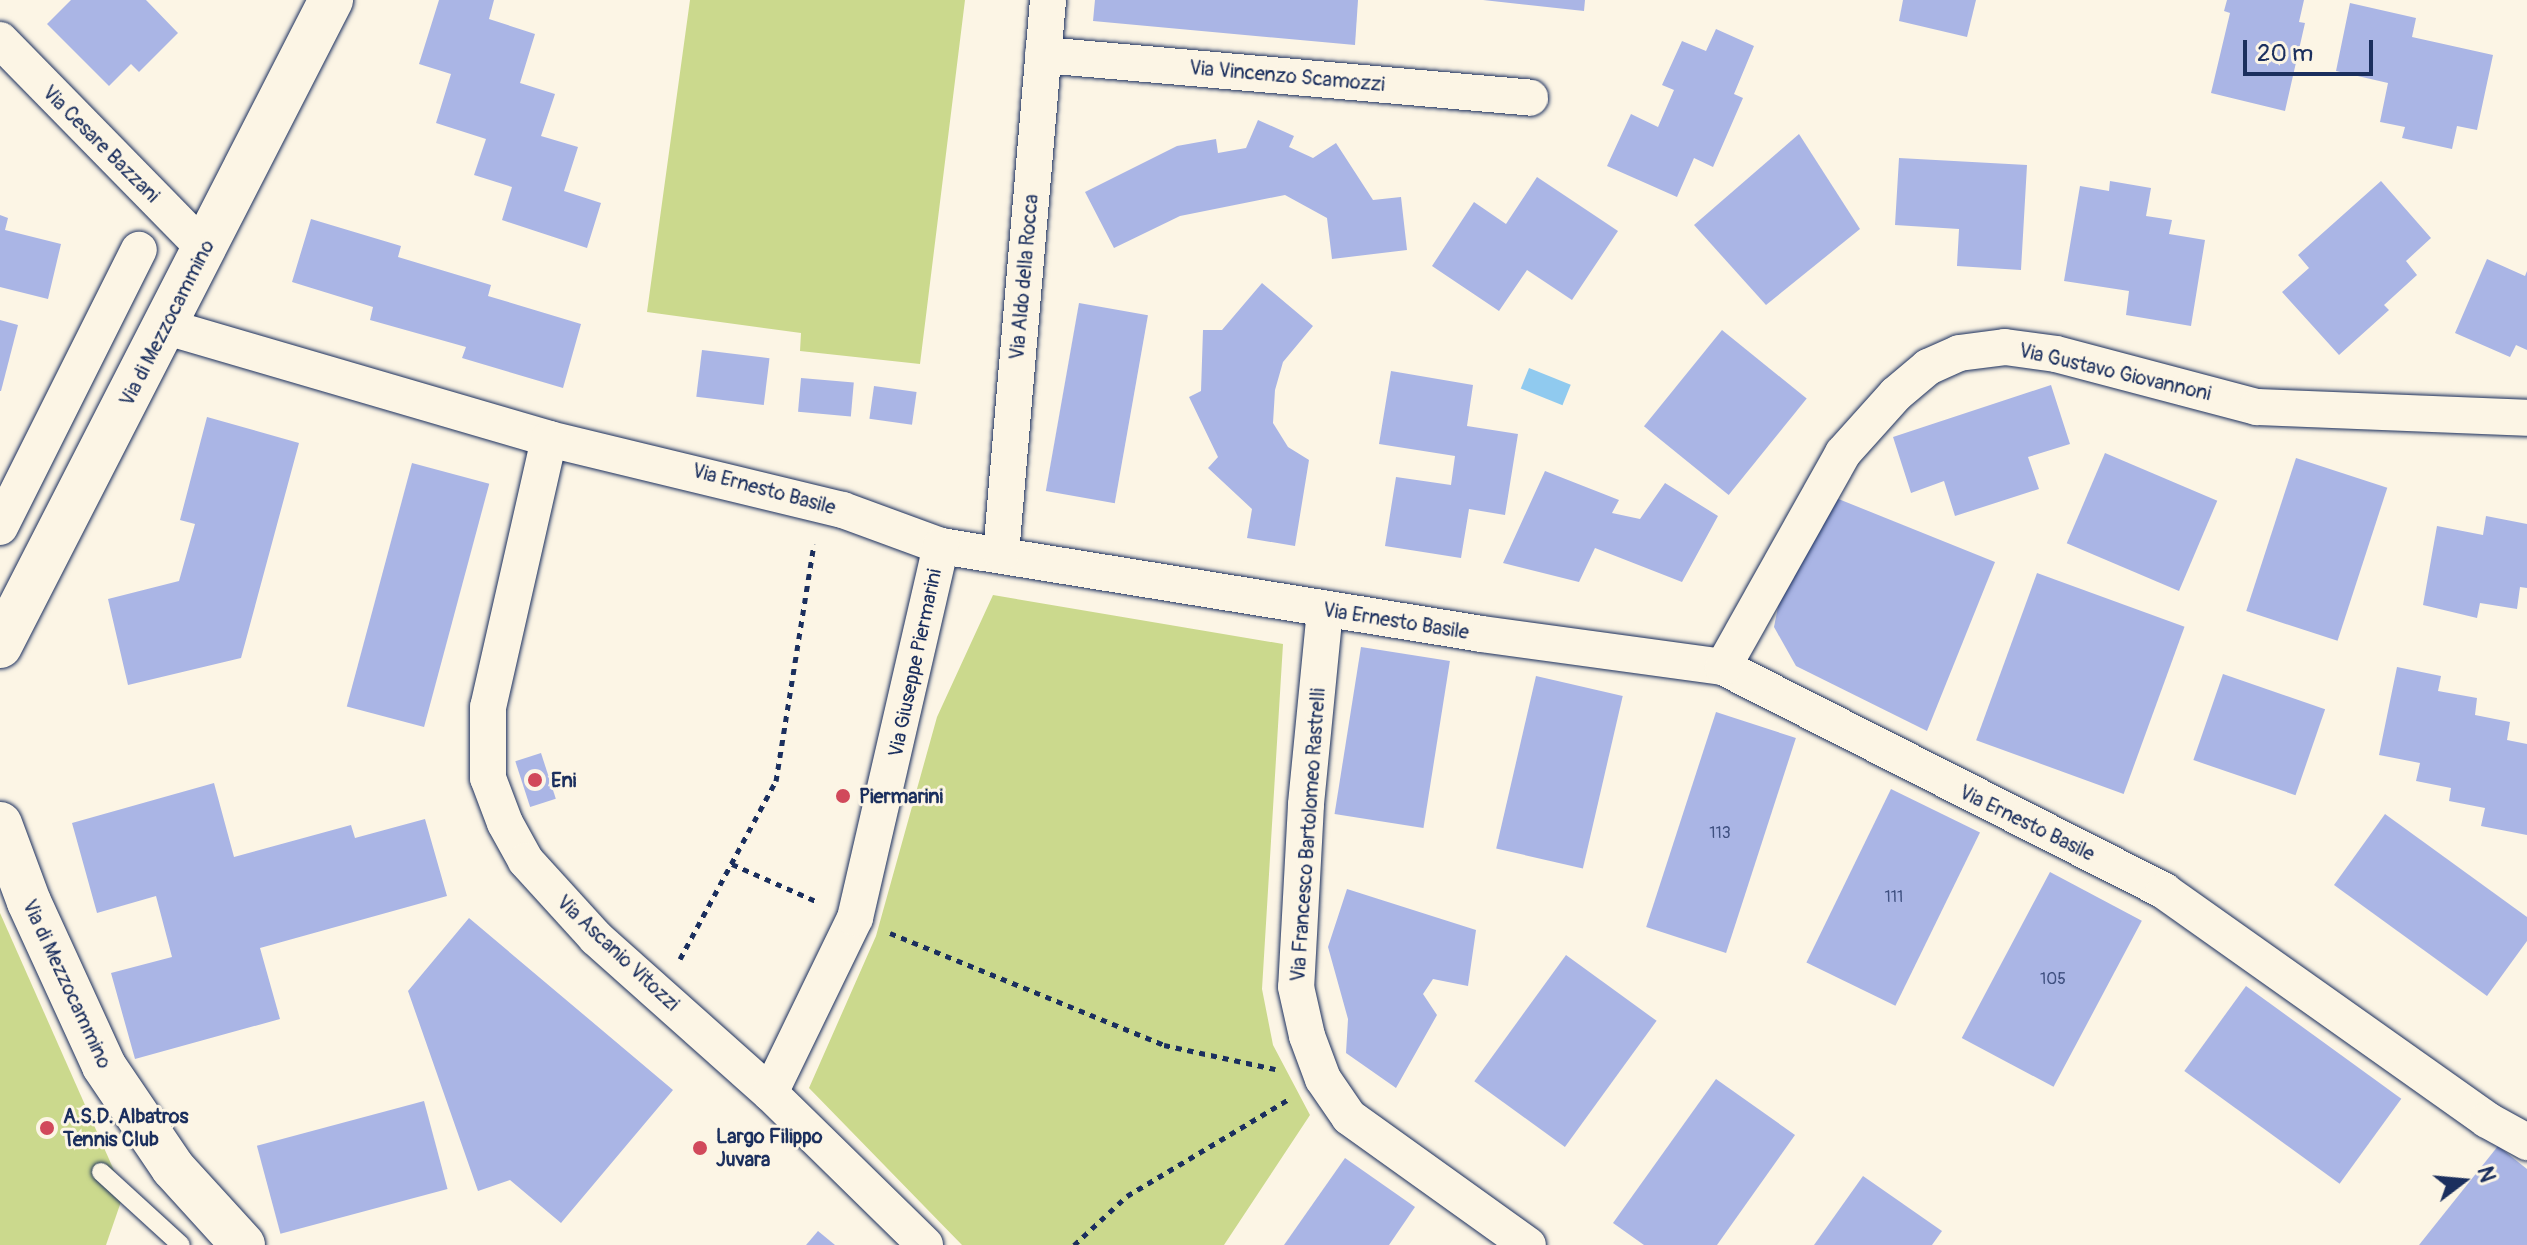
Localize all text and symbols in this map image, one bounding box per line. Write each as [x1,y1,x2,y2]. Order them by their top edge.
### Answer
scale bar [2247,24,2377,74]
text: 20 m [2257,39,2313,68]
street label: Via Vincenzo Scamozzi [1188,55,1386,97]
street label: Via Cesare Bazzani [38,81,164,207]
street label: Via Aldo della Rocca [1005,193,1043,361]
street label: Via di Mezzocammino [115,236,219,410]
street label: Via Gustavo Giovannoni [2017,338,2213,406]
street label: Via Ernesto Basile [690,458,838,520]
street label: Via Giuseppe Piermarini [883,567,947,759]
street label: Via Ernesto Basile [1321,598,1471,644]
street label: Via Francesco Bartolomeo Rastrelli [1286,687,1330,983]
place label: Eni [551,768,576,792]
marker: Eni [526,771,544,789]
street label: Via Ernesto Basile [1955,780,2099,866]
place label: Piermarini [859,784,943,808]
marker: Piermarini [834,787,852,805]
house number: 113 [1709,823,1731,843]
house number: 111 [1885,887,1903,907]
street label: Via Ascanio Vitozzi [552,890,684,1016]
street label: Via di Mezzocammino [17,896,117,1072]
house number: 105 [2040,969,2066,989]
place label: A.S.D. Albatros Tennis Club [63,1104,188,1151]
marker: A.S.D. Albatros Tennis Club [38,1119,56,1137]
place label: Largo Filippo Juvara [716,1124,822,1171]
marker: Largo Filippo Juvara [691,1139,709,1157]
north arrow [2423,1141,2503,1221]
text: N [2471,1163,2502,1185]

